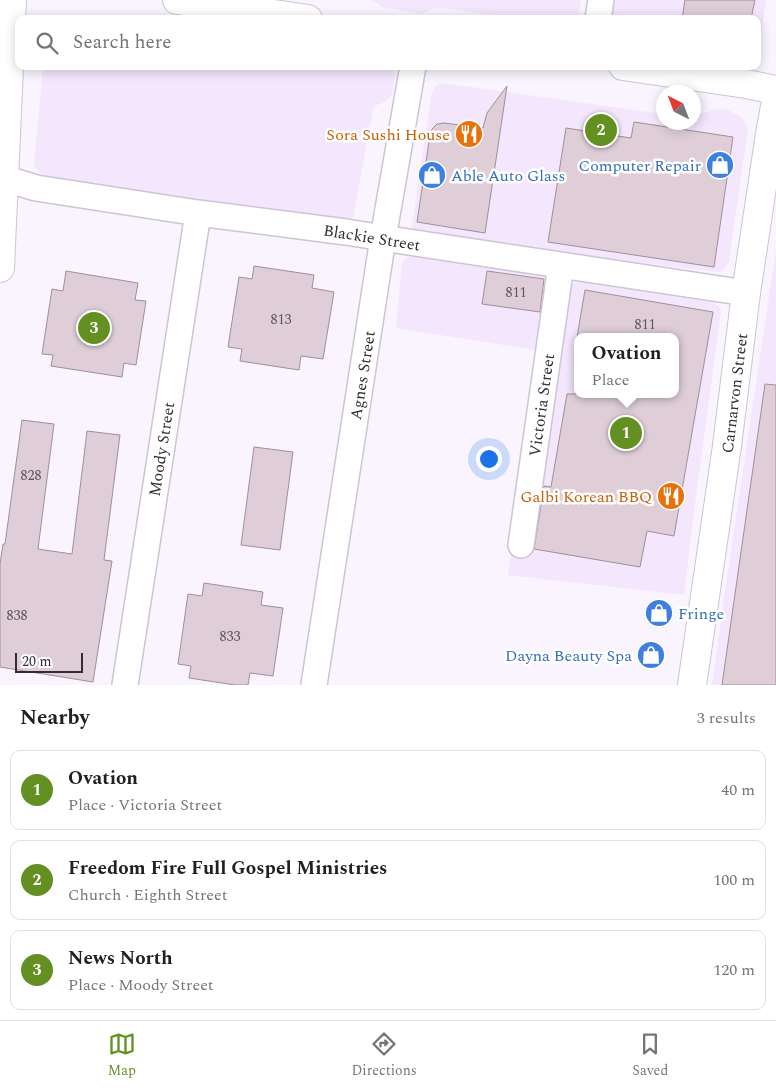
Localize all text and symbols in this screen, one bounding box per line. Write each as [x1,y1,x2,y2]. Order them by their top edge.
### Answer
search box [15,15,761,70]
text: Search here [73,28,172,57]
icon: search [33,29,61,57]
north arrow [656,85,701,130]
pin: 2 [585,111,617,149]
restaurant icon: Sora Sushi House [454,119,484,149]
place label: Sora Sushi House [326,123,450,147]
shop icon: Computer Repair [705,150,735,180]
place label: Computer Repair [579,154,701,178]
shop icon: Able Auto Glass [417,160,447,190]
place label: Able Auto Glass [451,164,566,188]
street label: Blackie Street [322,218,422,258]
house number: 811 [506,282,527,303]
pin: 3 [78,309,110,347]
house number: 813 [271,309,292,330]
house number: 811 [635,314,656,335]
street label: Agnes Street [344,328,382,422]
street label: Carnarvon Street [716,331,754,455]
popup [574,333,679,398]
text: Ovation [591,339,662,368]
street label: Victoria Street [523,352,561,458]
text: Place [591,368,630,392]
street label: Moody Street [143,400,181,498]
pin: 1 [610,414,642,452]
your location [476,446,502,472]
house number: 828 [21,465,42,486]
restaurant icon: Galbi Korean BBQ [656,481,686,511]
place label: Galbi Korean BBQ [520,485,652,509]
shop icon: Fringe [644,598,674,628]
place label: Fringe [678,602,724,626]
house number: 838 [7,605,28,626]
house number: 833 [220,626,241,647]
shop icon: Dayna Beauty Spa [636,640,666,670]
place label: Dayna Beauty Spa [505,644,632,668]
scale bar [15,650,82,673]
text: 20 m [22,651,52,672]
text: Nearby [20,702,90,734]
text: 3 results [697,706,756,730]
text: Ovation [68,764,138,793]
text: 1 [33,778,41,802]
text: 40 m [721,778,755,802]
text: Place · Victoria Street [68,793,222,817]
text: Freedom Fire Full Gospel Ministries [68,854,387,883]
text: 2 [33,868,41,892]
text: 100 m [713,868,755,892]
text: Church · Eighth Street [68,883,228,907]
text: News North [68,944,173,973]
text: 3 [33,958,41,982]
text: 120 m [713,958,755,982]
text: Place · Moody Street [68,973,214,997]
tab: Map [108,1030,136,1081]
tab: Directions [351,1030,417,1081]
tab: Saved [632,1030,668,1081]

